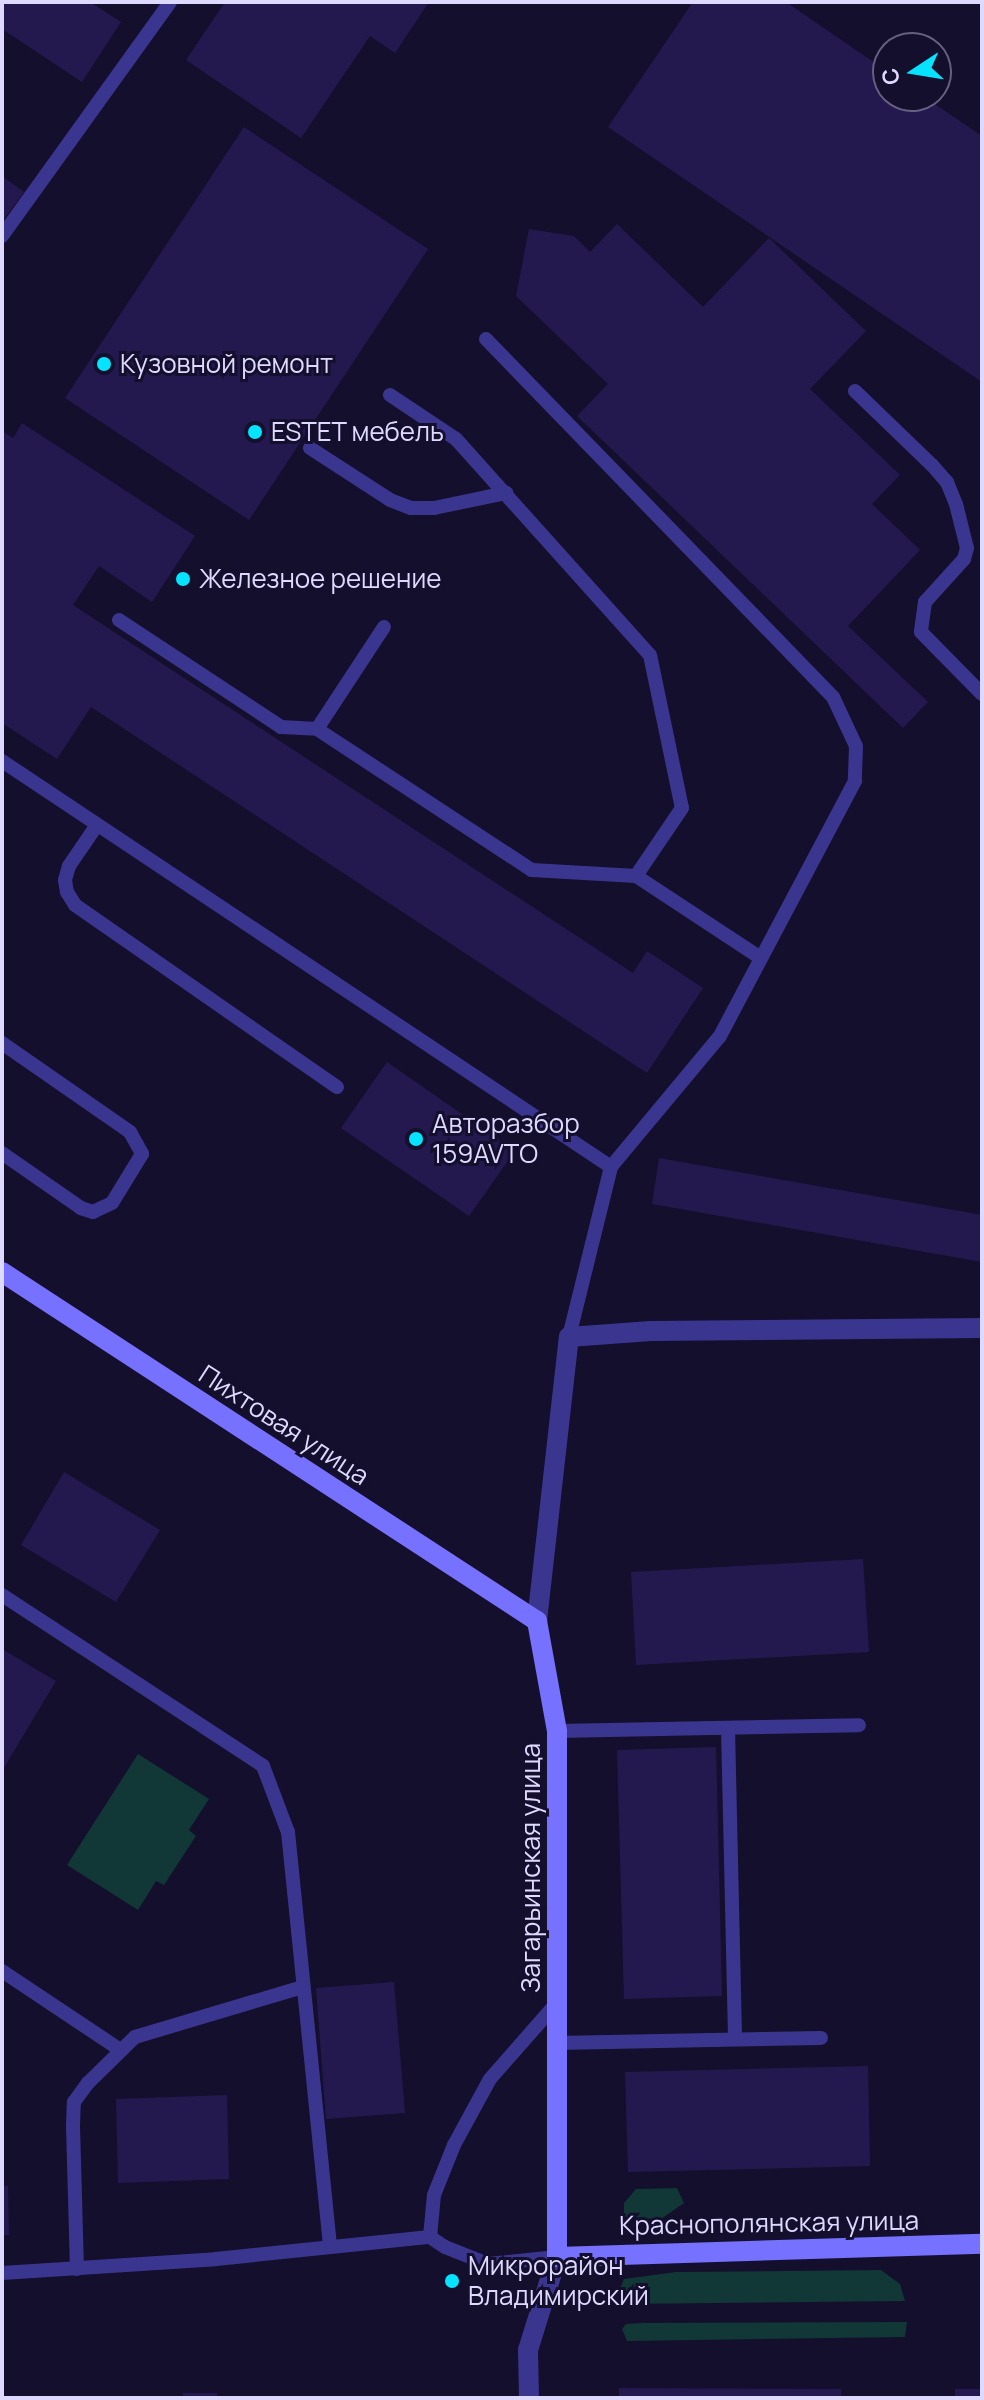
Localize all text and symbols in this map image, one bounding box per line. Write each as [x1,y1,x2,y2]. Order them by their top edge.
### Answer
north arrow [872,32,952,112]
text: С [874,66,907,88]
place label: Кузовной ремонт [120,348,333,380]
marker: Кузовной ремонт [95,355,113,373]
place label: ESTET мебель [271,416,445,448]
marker: ESTET мебель [246,423,264,441]
place label: Железное решение [199,563,441,595]
marker: Железное решение [174,570,192,588]
place label: Авторазбор 159AVTO [432,1108,580,1170]
marker: Авторазбор 159AVTO [407,1130,425,1148]
street label: Пихтовая улица [193,1359,375,1491]
street label: Загарьинская улица [515,1743,547,1993]
street label: Краснополянская улица [619,2205,919,2241]
place label: Микрорайон Владимирский [468,2250,649,2312]
marker: Микрорайон Владимирский [443,2272,461,2290]

